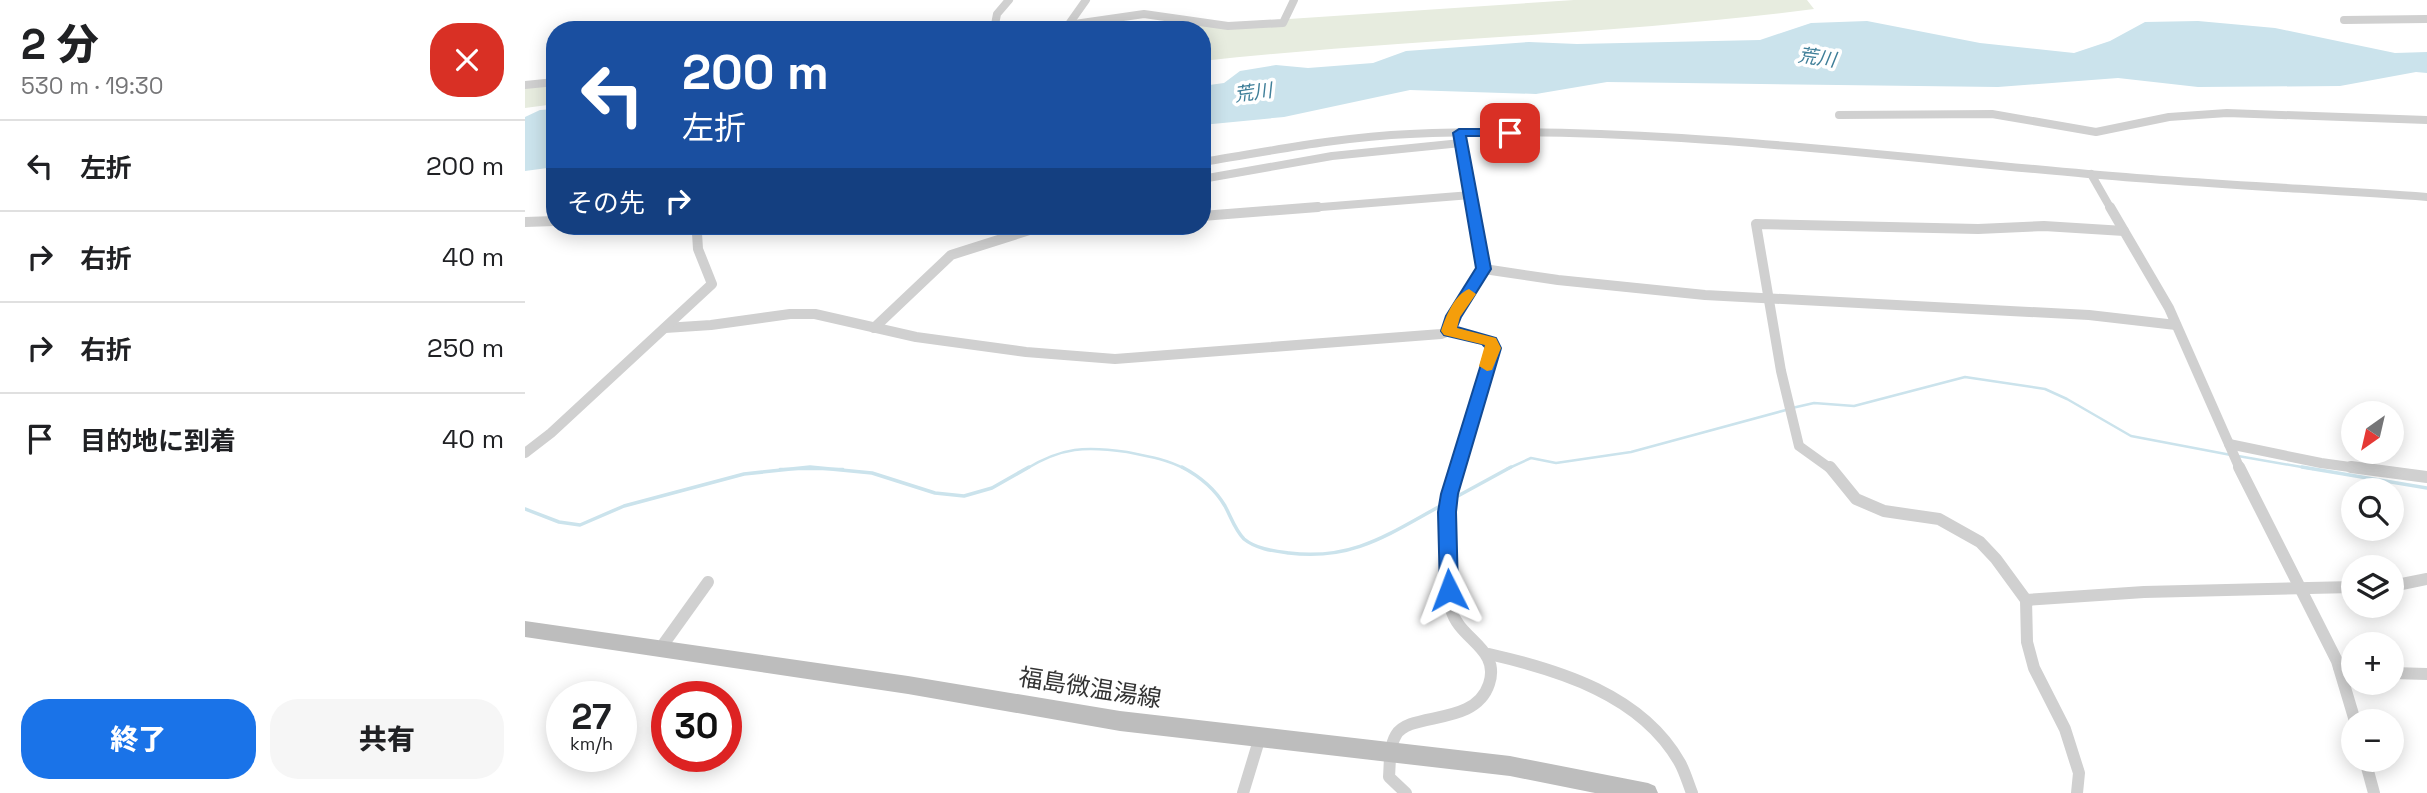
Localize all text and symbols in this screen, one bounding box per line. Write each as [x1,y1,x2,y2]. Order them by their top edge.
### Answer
text: 2 分 [21,18,99,71]
button: close [430,23,504,97]
text: 200 m [682,41,829,103]
water label: 荒川 [1796,42,1839,73]
icon: left [567,49,658,140]
text: 530 m · 19:30 [21,71,163,101]
water label: 荒川 [1233,77,1276,108]
pin [1480,103,1540,163]
text: 左折 [682,108,746,148]
icon: arrive [1491,114,1529,152]
icon: left [21,147,59,185]
text: 200 m [426,149,504,183]
text: 左折 [80,151,132,185]
icon: right [659,182,697,220]
text: その先 [567,186,645,220]
icon: right [21,238,59,276]
text: 40 m [442,240,504,274]
text: 右折 [80,242,132,276]
icon: right [21,329,59,367]
text: 250 m [427,331,504,365]
text: 右折 [80,333,132,367]
north arrow [2341,401,2405,464]
map controls [2341,401,2404,772]
icon: arrive [21,420,59,458]
text: 40 m [442,422,504,456]
text: 目的地に到着 [80,424,236,458]
button: search [2341,478,2404,541]
position arrow [1412,553,1486,627]
button: layers [2341,555,2404,618]
button: + [2341,632,2404,695]
street label: 福島微温湯線 [1017,661,1164,714]
speed limit sign: 30 [651,681,742,772]
text: 27 [572,695,611,739]
button: 終了 [21,699,256,779]
button: 共有 [270,699,504,779]
button: − [2341,709,2404,772]
text: km/h [570,732,613,755]

